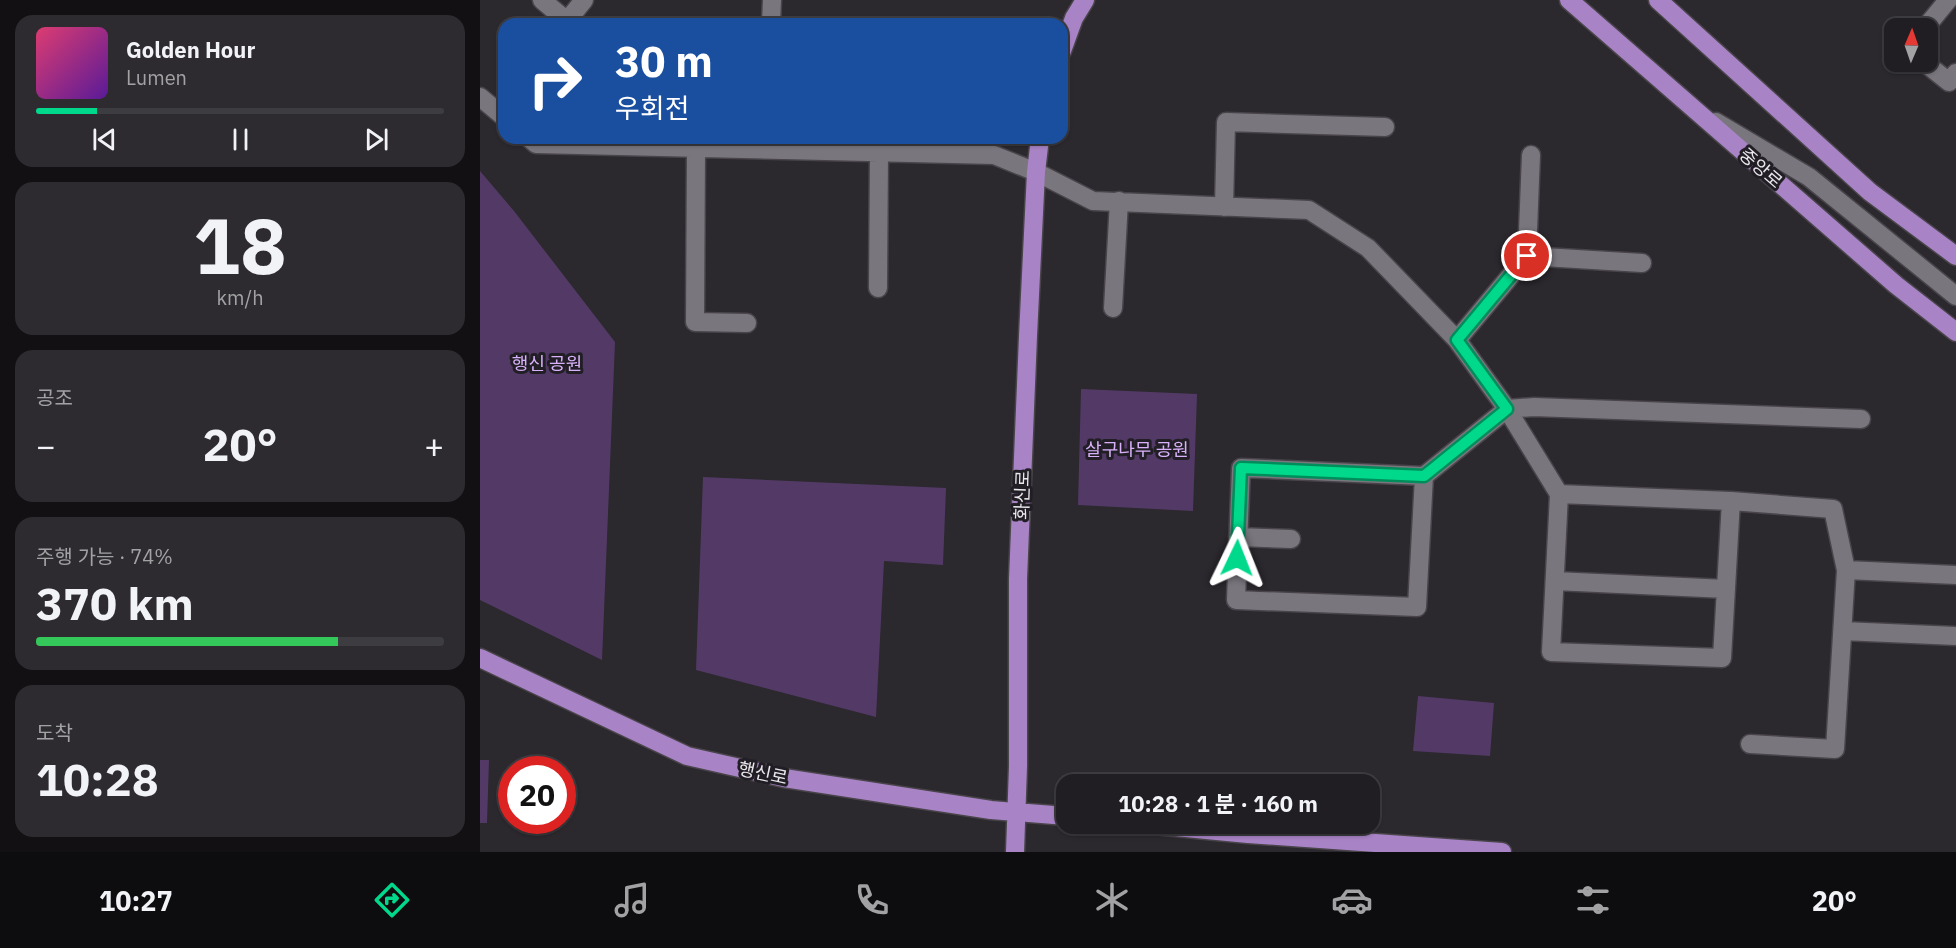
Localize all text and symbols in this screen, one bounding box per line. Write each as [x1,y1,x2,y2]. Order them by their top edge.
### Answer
north arrow [1884,18,1938,72]
map controls [1884,18,1938,72]
text: 30 m [615,34,713,89]
text: Golden Hour [126,35,255,64]
icon: right [516,42,594,120]
text: Lumen [126,64,187,91]
text: 우회전 [615,90,690,125]
icon: previous [88,123,121,156]
icon: pause [224,123,257,156]
icon: next [360,123,393,156]
street label: 중앙로 [1735,143,1787,193]
text: 18 [193,194,287,295]
pin [1501,230,1552,281]
icon: arrive [1510,239,1543,272]
text: km/h [216,284,264,311]
park label: 행신 공원 [512,352,582,375]
text: 공조 [36,384,73,411]
text: 20° [202,415,278,473]
text: − [36,424,56,467]
text: + [424,424,444,467]
park label: 살구나무 공원 [1085,438,1189,461]
street label: 화신로 [1010,470,1034,520]
position arrow [1205,526,1269,590]
text: 주행 가능 · 74% [36,543,173,570]
text: 370 km [36,574,194,632]
text: 도착 [36,719,73,746]
text: 10:28 [36,750,159,808]
speed limit sign: 20 [498,756,576,834]
street label: 행신로 [736,757,790,789]
text: 10:28 · 1 분 · 160 m [1118,789,1318,818]
icon: directions [371,879,413,921]
icon: music [611,879,653,921]
icon: phone [851,879,893,921]
icon: climate [1091,879,1133,921]
icon: car [1331,879,1373,921]
icon: filters [1572,879,1614,921]
text: 10:27 [99,883,173,918]
text: 20° [1812,883,1857,918]

